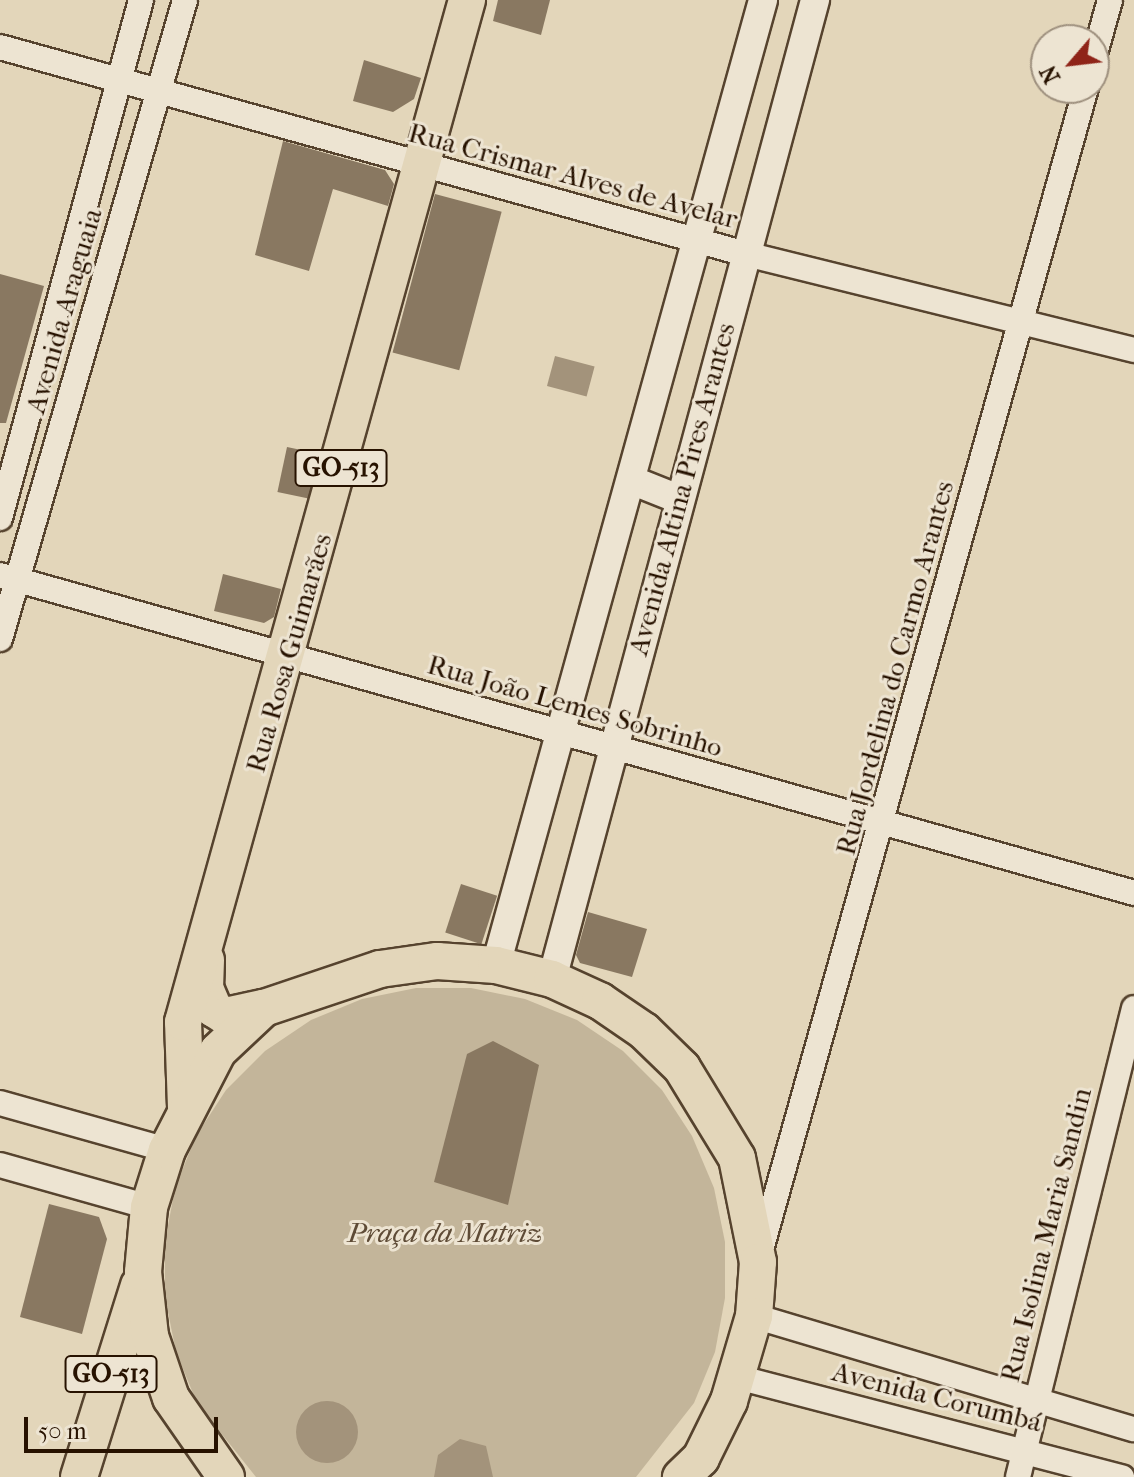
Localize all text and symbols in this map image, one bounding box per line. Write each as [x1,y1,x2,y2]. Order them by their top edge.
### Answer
north arrow [1030,24,1110,104]
text: N [1035,61,1066,88]
street label: Rua Crismar Alves de Avelar [405,116,741,236]
street label: Avenida Araguaia [19,205,109,417]
street label: Avenida Altina Pires Arantes [621,319,743,659]
road number: GO-513 [293,446,389,490]
street label: Rua Jordelina do Carmo Arantes [829,477,961,859]
street label: Rua Rosa Guimarães [239,530,339,776]
street label: Rua João Lemes Sobrinho [424,648,726,764]
street label: Rua Isolina Maria Sandin [993,1084,1099,1386]
park label: Praça da Matriz [348,1216,542,1250]
road number: GO-513 [63,1352,159,1396]
street label: Avenida Corumbá [829,1355,1045,1439]
scale bar [28,1401,222,1451]
text: 50 m [38,1417,87,1445]

